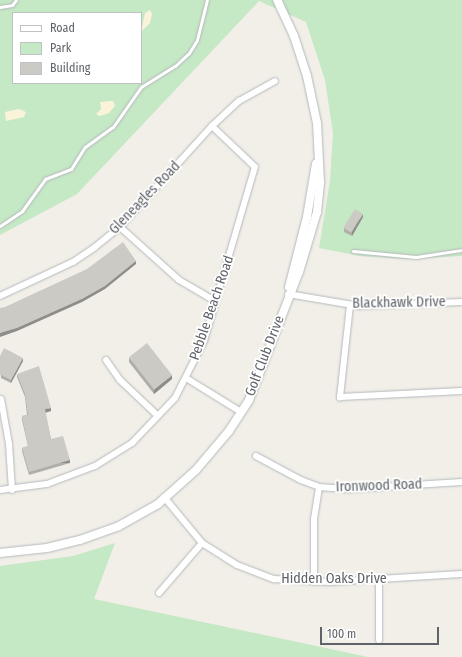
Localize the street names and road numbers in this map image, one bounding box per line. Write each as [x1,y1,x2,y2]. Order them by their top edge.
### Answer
street label: Gleneagles Road [106,158,184,238]
street label: Pebble Beach Road [186,253,238,363]
street label: Blackhawk Drive [352,294,446,312]
street label: Golf Club Drive [242,313,288,399]
street label: Ironwood Road [335,476,423,496]
street label: Hidden Oaks Drive [281,571,387,587]

